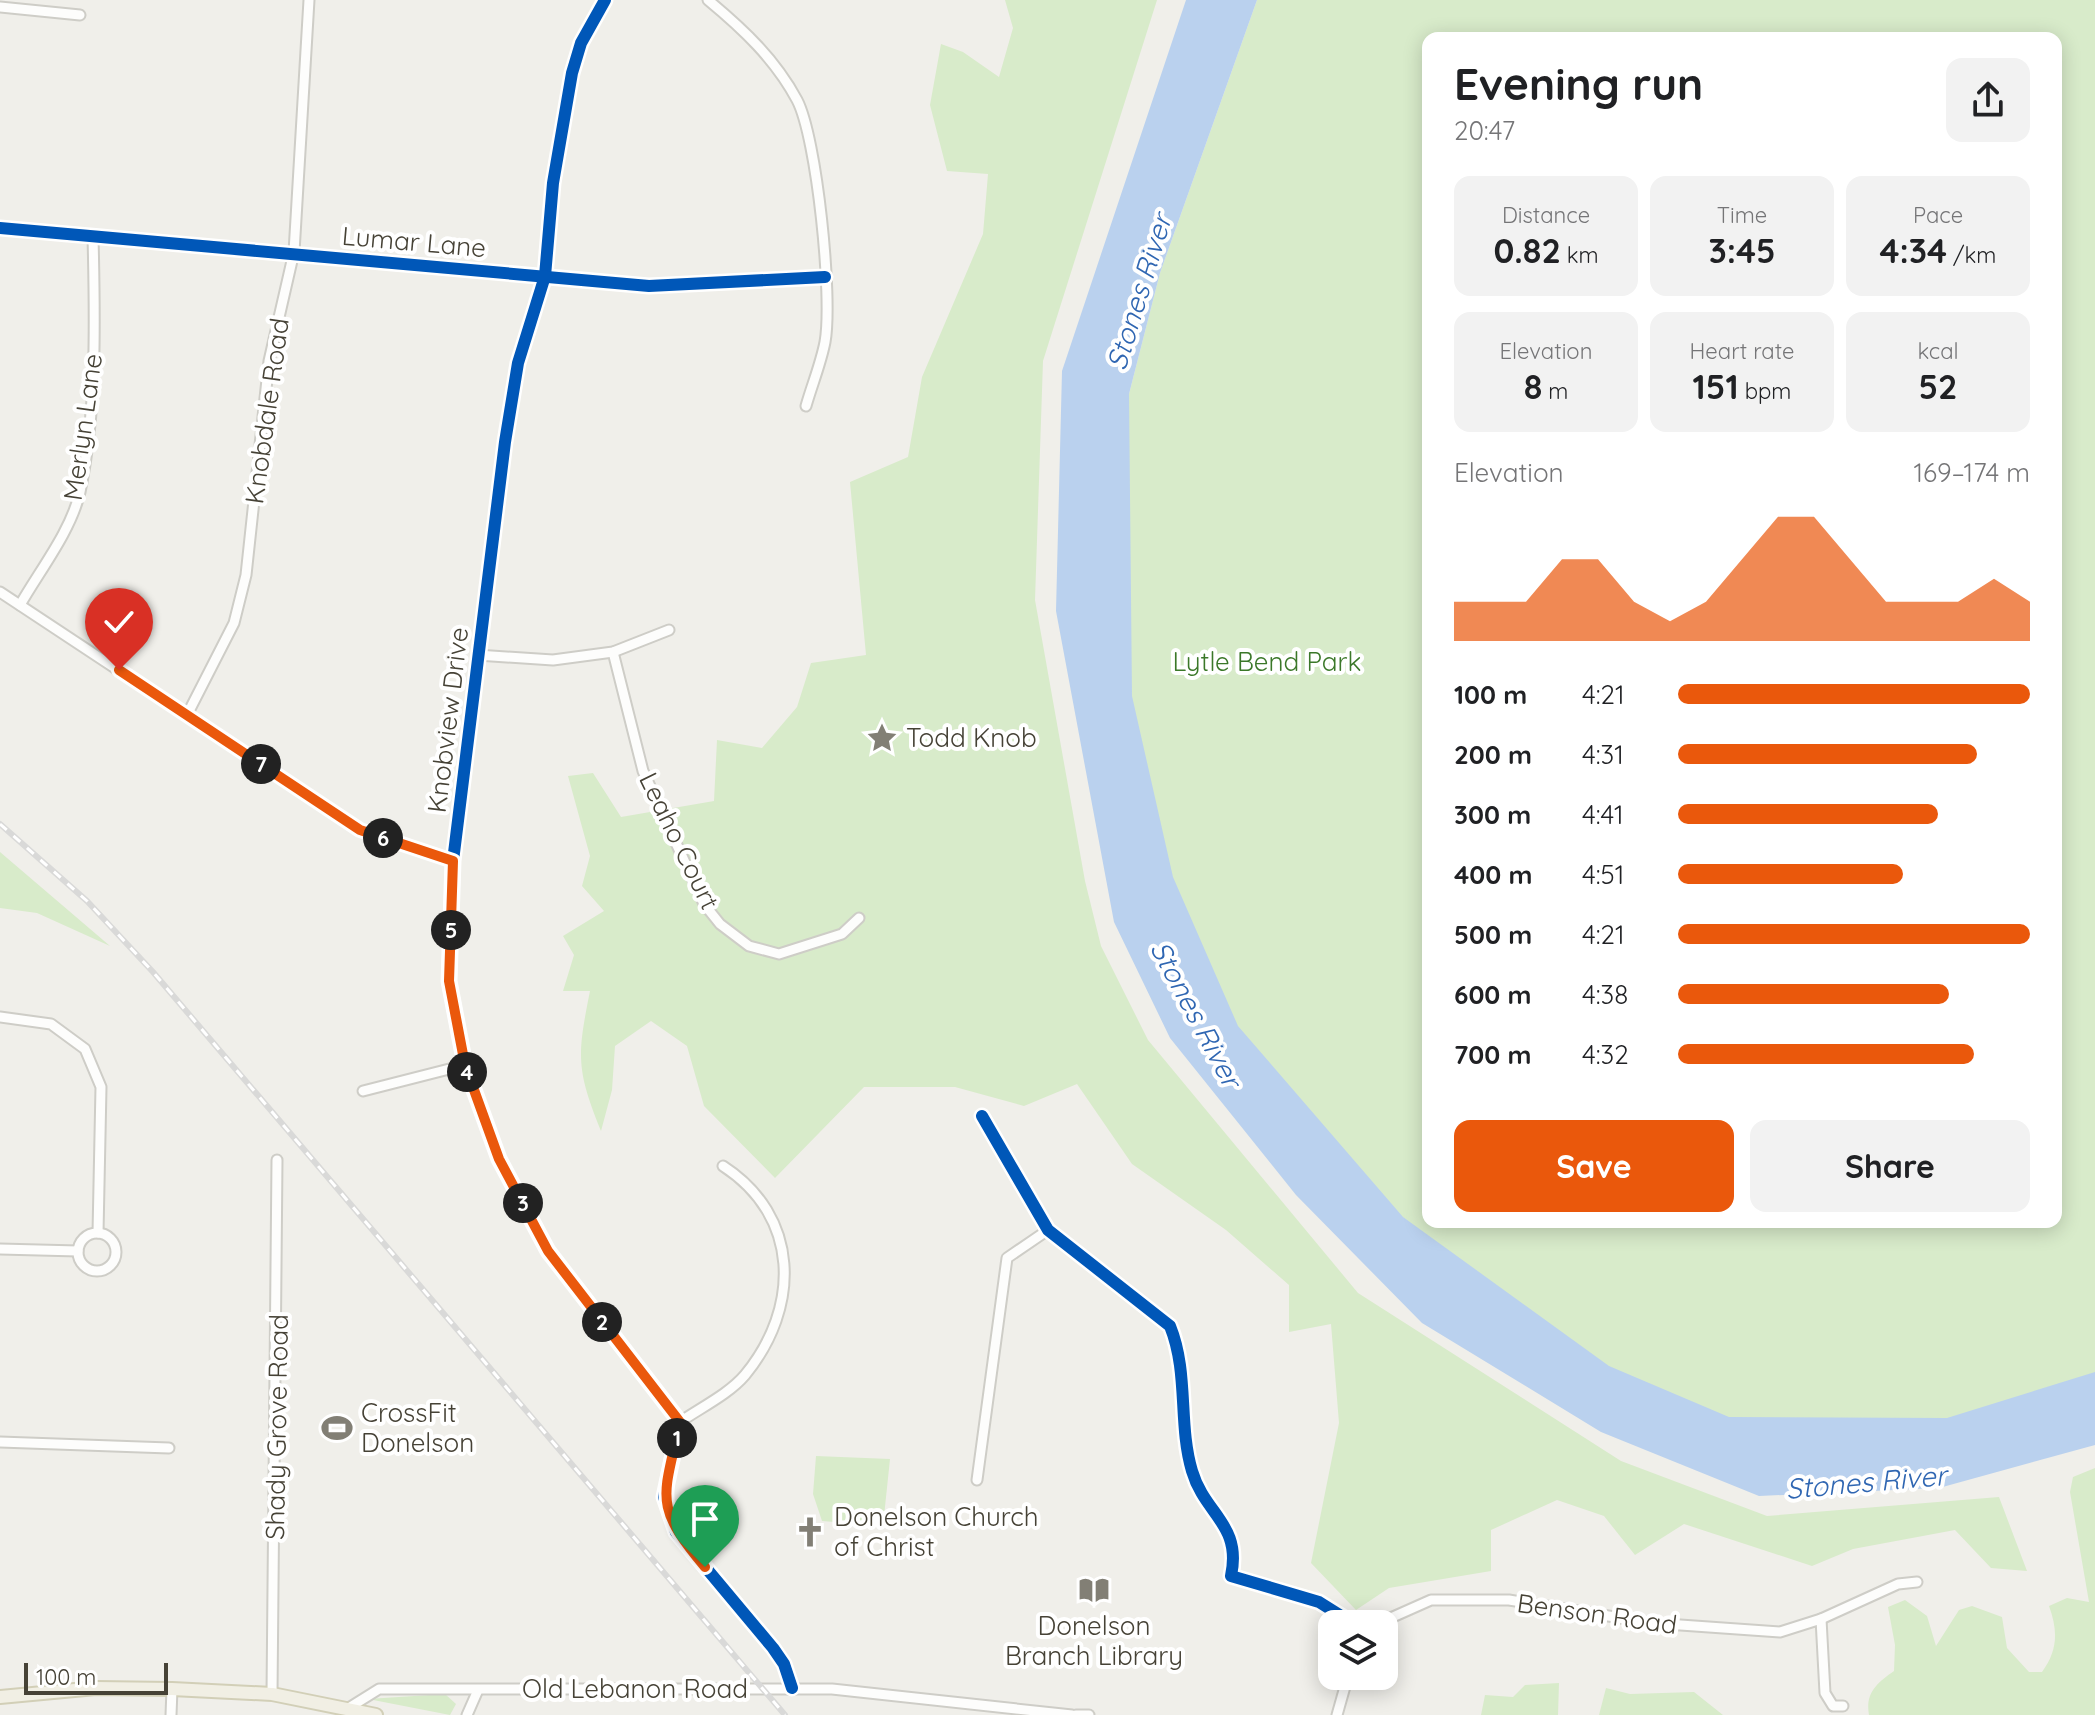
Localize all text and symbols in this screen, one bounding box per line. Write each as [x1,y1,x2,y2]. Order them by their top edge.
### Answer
text: Evening run [1454,56,1703,111]
button: share [1946,58,2030,142]
text: 20:47 [1454,114,1515,147]
text: Distance [1502,201,1590,229]
text: Time [1717,201,1767,229]
text: Pace [1913,201,1963,229]
water label: Stones River [1098,207,1180,374]
street label: Lumar Lane [341,219,487,264]
text: 0.82 [1493,229,1561,272]
text: 3:45 [1708,229,1776,272]
text: 4:34 [1880,229,1947,272]
text: km [1561,241,1599,269]
text: /km [1947,241,1996,269]
street label: Knobdale Road [237,316,296,506]
text: Elevation [1500,337,1592,365]
text: Heart rate [1690,337,1794,365]
text: kcal [1917,337,1959,365]
street label: Merlyn Lane [56,351,109,503]
text: 8 [1524,365,1542,408]
text: 151 [1693,365,1739,408]
text: 52 [1919,365,1957,408]
text: m [1542,377,1568,405]
text: bpm [1739,377,1791,405]
text: Elevation [1454,456,1564,489]
text: 169–174 m [1913,456,2030,489]
pin [85,588,153,670]
icon: check [97,600,141,644]
street label: Knobview Drive [420,625,475,815]
park label: Lytle Bend Park [1173,645,1361,678]
text: 100 m [1454,678,1527,711]
text: 4:21 [1582,678,1625,711]
place icon: Todd Knob [865,721,899,755]
place label: Todd Knob [906,721,1037,754]
text: 200 m [1454,738,1532,771]
text: 4:31 [1582,738,1624,771]
pin: 7 [241,744,281,784]
text: 7 [255,750,267,778]
street label: Leaho Court [632,767,727,915]
text: 300 m [1454,798,1531,831]
text: 4:41 [1582,798,1624,831]
pin: 6 [363,818,403,858]
text: 6 [377,824,389,852]
text: 400 m [1454,858,1532,891]
text: 4:51 [1582,858,1624,891]
pin: 5 [431,910,471,950]
text: 5 [445,916,457,944]
text: 500 m [1454,918,1532,951]
text: 4:21 [1582,918,1625,951]
water label: Stones River [1143,935,1251,1096]
text: 600 m [1454,978,1532,1011]
text: 4:38 [1582,978,1628,1011]
text: 700 m [1454,1038,1531,1071]
text: 4:32 [1582,1038,1629,1071]
pin: 4 [447,1052,487,1092]
text: 4 [461,1058,473,1086]
button: Save [1454,1120,1734,1212]
button: Share [1750,1120,2030,1212]
pin: 3 [503,1183,543,1223]
text: 3 [517,1189,529,1217]
pin: 2 [582,1302,622,1342]
text: 2 [596,1308,608,1336]
street label: Shady Grove Road [258,1314,295,1540]
place label: CrossFit Donelson [361,1396,474,1459]
sports icon: CrossFit Donelson [320,1411,354,1445]
pin: 1 [657,1418,697,1458]
text: 1 [673,1424,681,1452]
water label: Stones River [1784,1457,1951,1506]
pin [671,1485,739,1567]
icon: arrive [683,1497,727,1541]
place label: Donelson Church of Christ [834,1500,1039,1563]
church icon: Donelson Church of Christ [793,1515,827,1549]
library icon: Donelson Branch Library [1077,1573,1111,1607]
street label: Benson Road [1515,1586,1679,1641]
place label: Donelson Branch Library [1005,1609,1183,1672]
map controls [1318,1610,1398,1690]
button: layers [1318,1610,1398,1690]
scale bar [24,1659,168,1695]
text: 100 m [36,1663,96,1691]
street label: Old Lebanon Road [522,1672,748,1705]

